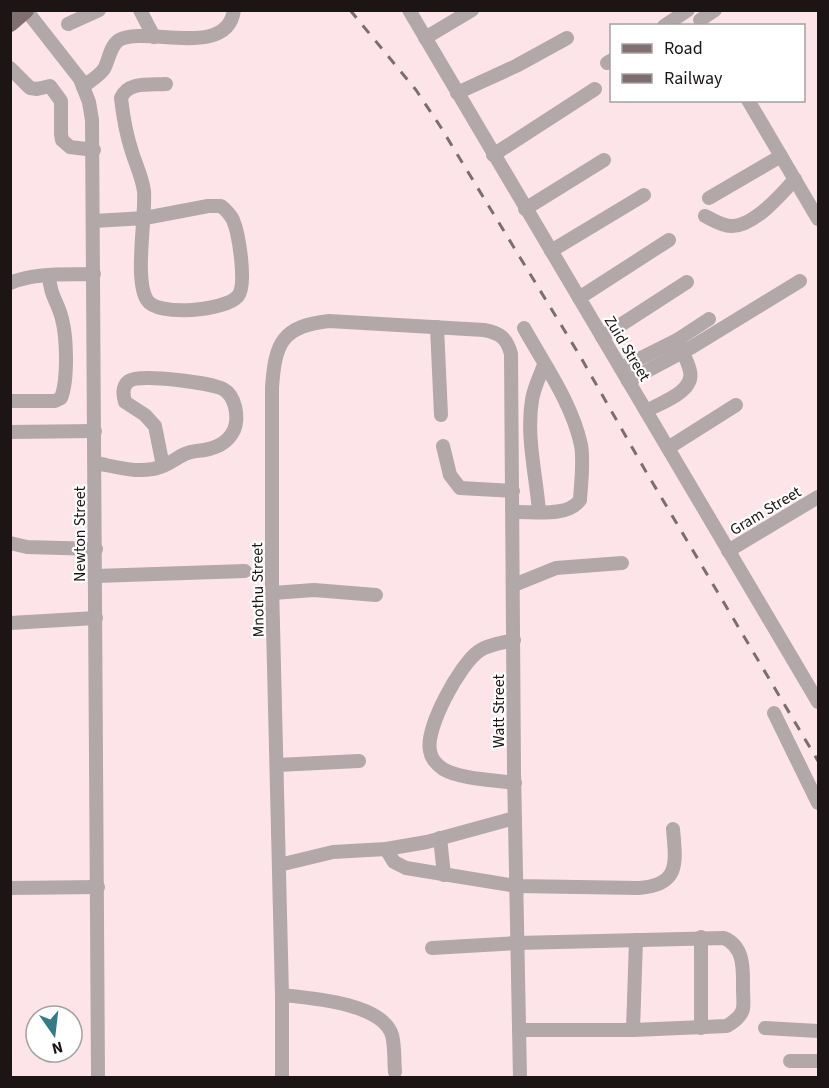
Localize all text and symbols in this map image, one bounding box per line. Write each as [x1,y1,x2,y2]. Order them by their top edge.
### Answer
legend [610,24,805,102]
text: Road [664,36,703,61]
text: Railway [664,66,723,91]
street label: Zuid Street [599,312,656,386]
street label: Gram Street [726,481,806,541]
street label: Newton Street [69,486,91,582]
street label: Mnothu Street [246,542,270,638]
street label: Watt Street [488,673,510,748]
north arrow [24,1004,84,1064]
text: N [50,1036,65,1060]

